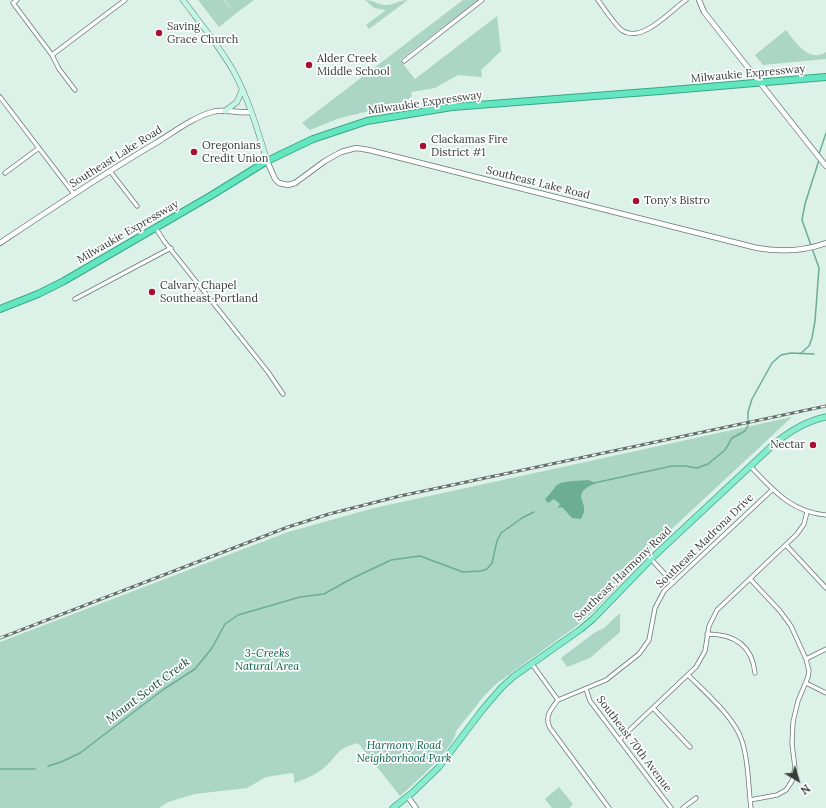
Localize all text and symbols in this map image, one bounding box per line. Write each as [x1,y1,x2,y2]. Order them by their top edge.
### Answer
place label: Saving Grace Church [167,20,238,46]
marker: Saving Grace Church [154,28,164,38]
place label: Alder Creek Middle School [317,52,390,78]
marker: Alder Creek Middle School [304,60,314,70]
street label: Milwaukie Expressway [690,62,806,86]
street label: Milwaukie Expressway [367,88,483,118]
street label: Southeast Lake Road [67,123,165,191]
place label: Clackamas Fire District #1 [431,133,508,159]
place label: Oregonians Credit Union [202,139,268,165]
marker: Clackamas Fire District #1 [418,141,428,151]
marker: Oregonians Credit Union [189,147,199,157]
street label: Southeast Lake Road [485,164,591,202]
place label: Tony's Bistro [644,194,710,208]
marker: Tony's Bistro [631,196,641,206]
street label: Milwaukie Expressway [75,198,181,266]
place label: Calvary Chapel Southeast Portland [160,279,258,305]
marker: Calvary Chapel Southeast Portland [147,287,157,297]
place label: Nectar [770,438,805,452]
marker: Nectar [808,440,818,450]
street label: Southeast Madrona Drive [654,491,756,591]
street label: Southeast Harmony Road [572,524,674,624]
park label: 3-Creeks Natural Area [235,647,299,673]
water label: Mount Scott Creek [103,655,193,727]
street label: Southeast 70th Avenue [594,693,674,795]
park label: Harmony Road Neighborhood Park [356,739,452,765]
north arrow [778,760,818,800]
text: N [798,781,813,798]

